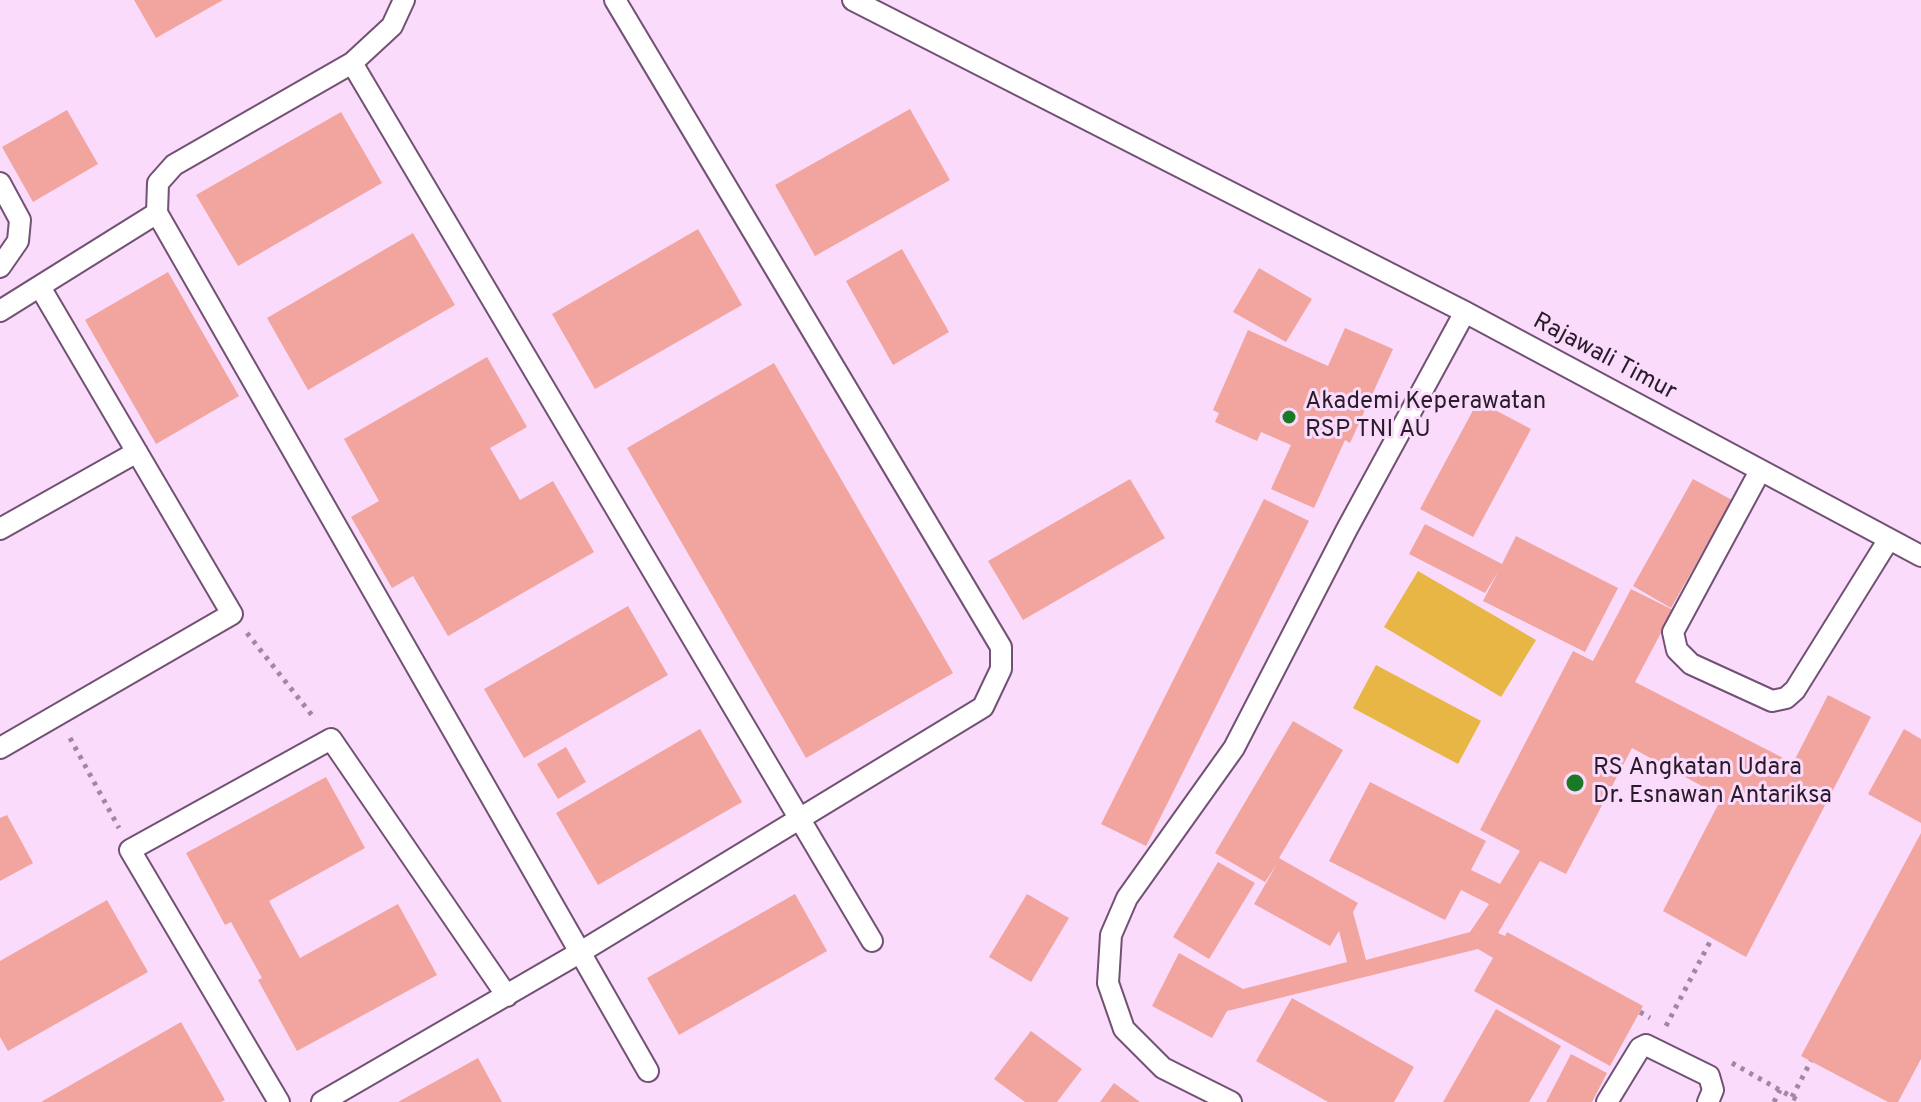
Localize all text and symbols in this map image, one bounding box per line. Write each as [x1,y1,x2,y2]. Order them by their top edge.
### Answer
street label: Rajawali Timur [1527,308,1681,408]
place label: Akademi Keperawatan RSP TNI AU [1305,389,1546,445]
marker: Akademi Keperawatan RSP TNI AU [1280,408,1298,426]
place label: RS Angkatan Udara Dr. Esnawan Antariksa [1593,755,1832,811]
marker: RS Angkatan Udara Dr. Esnawan Antariksa [1564,772,1586,794]

